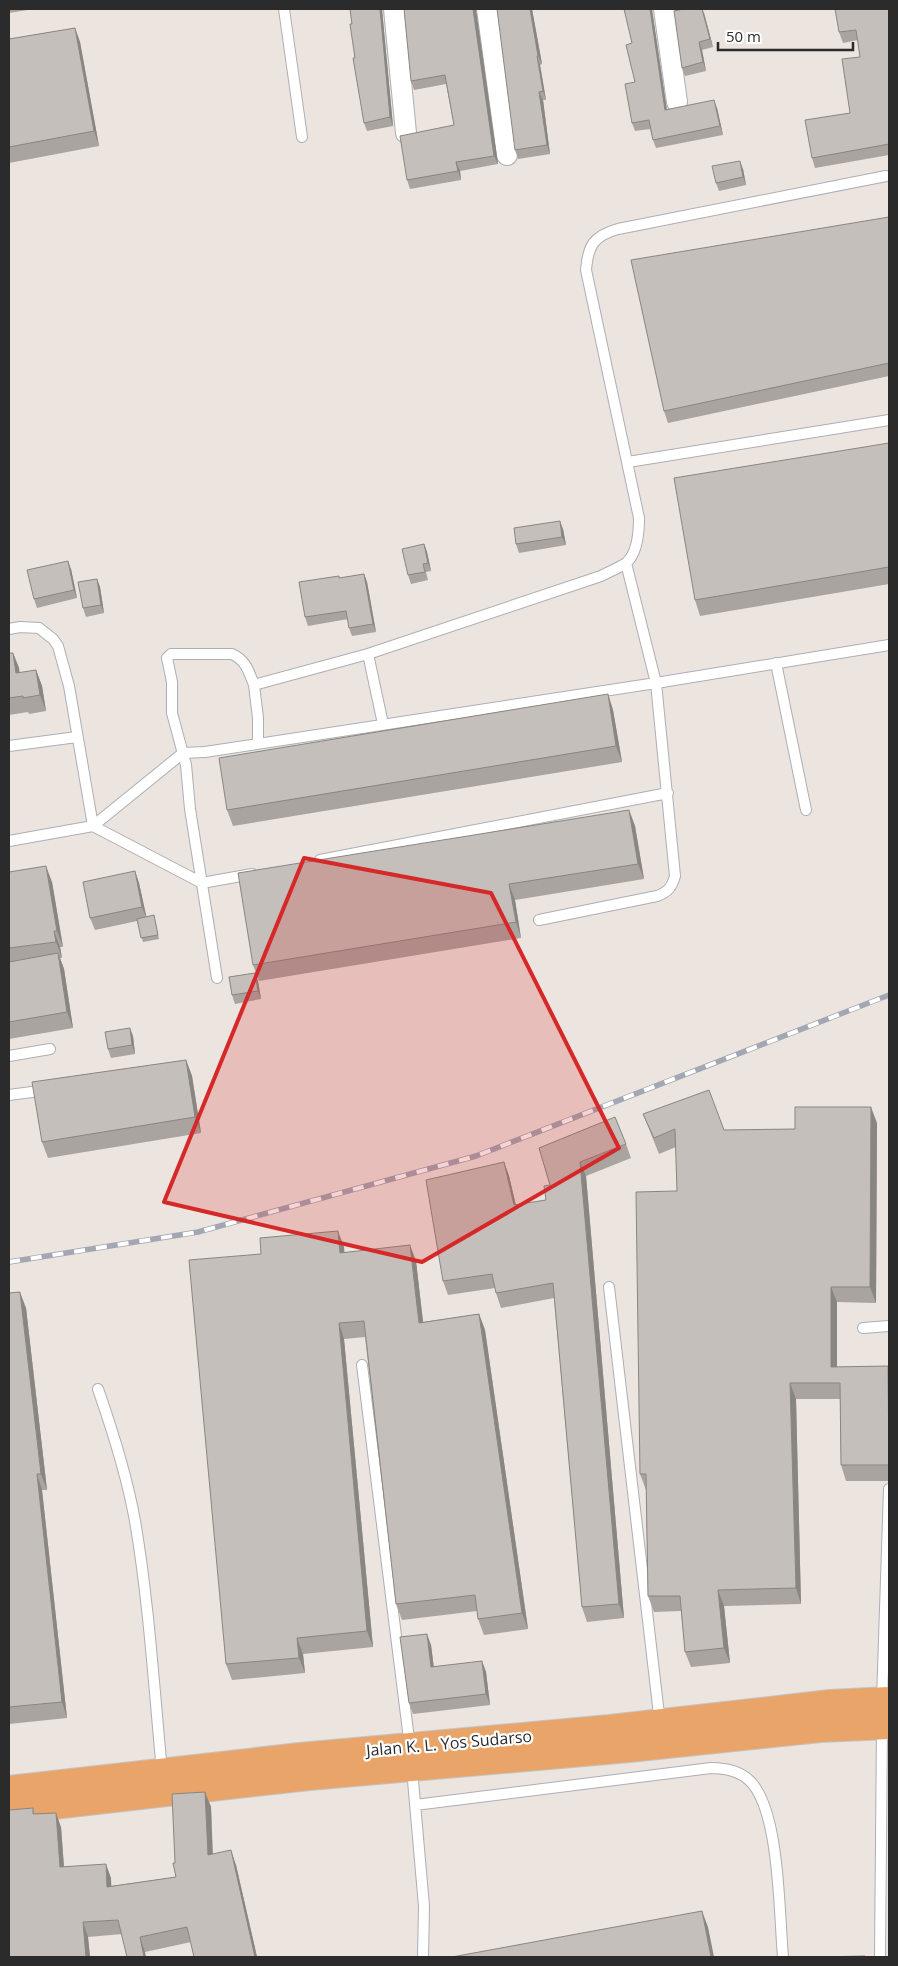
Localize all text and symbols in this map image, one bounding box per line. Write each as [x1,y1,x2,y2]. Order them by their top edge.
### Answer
scale bar [718,20,853,52]
text: 50 m [726,26,761,46]
street label: Jalan K. L. Yos Sudarso [363,1725,533,1761]

